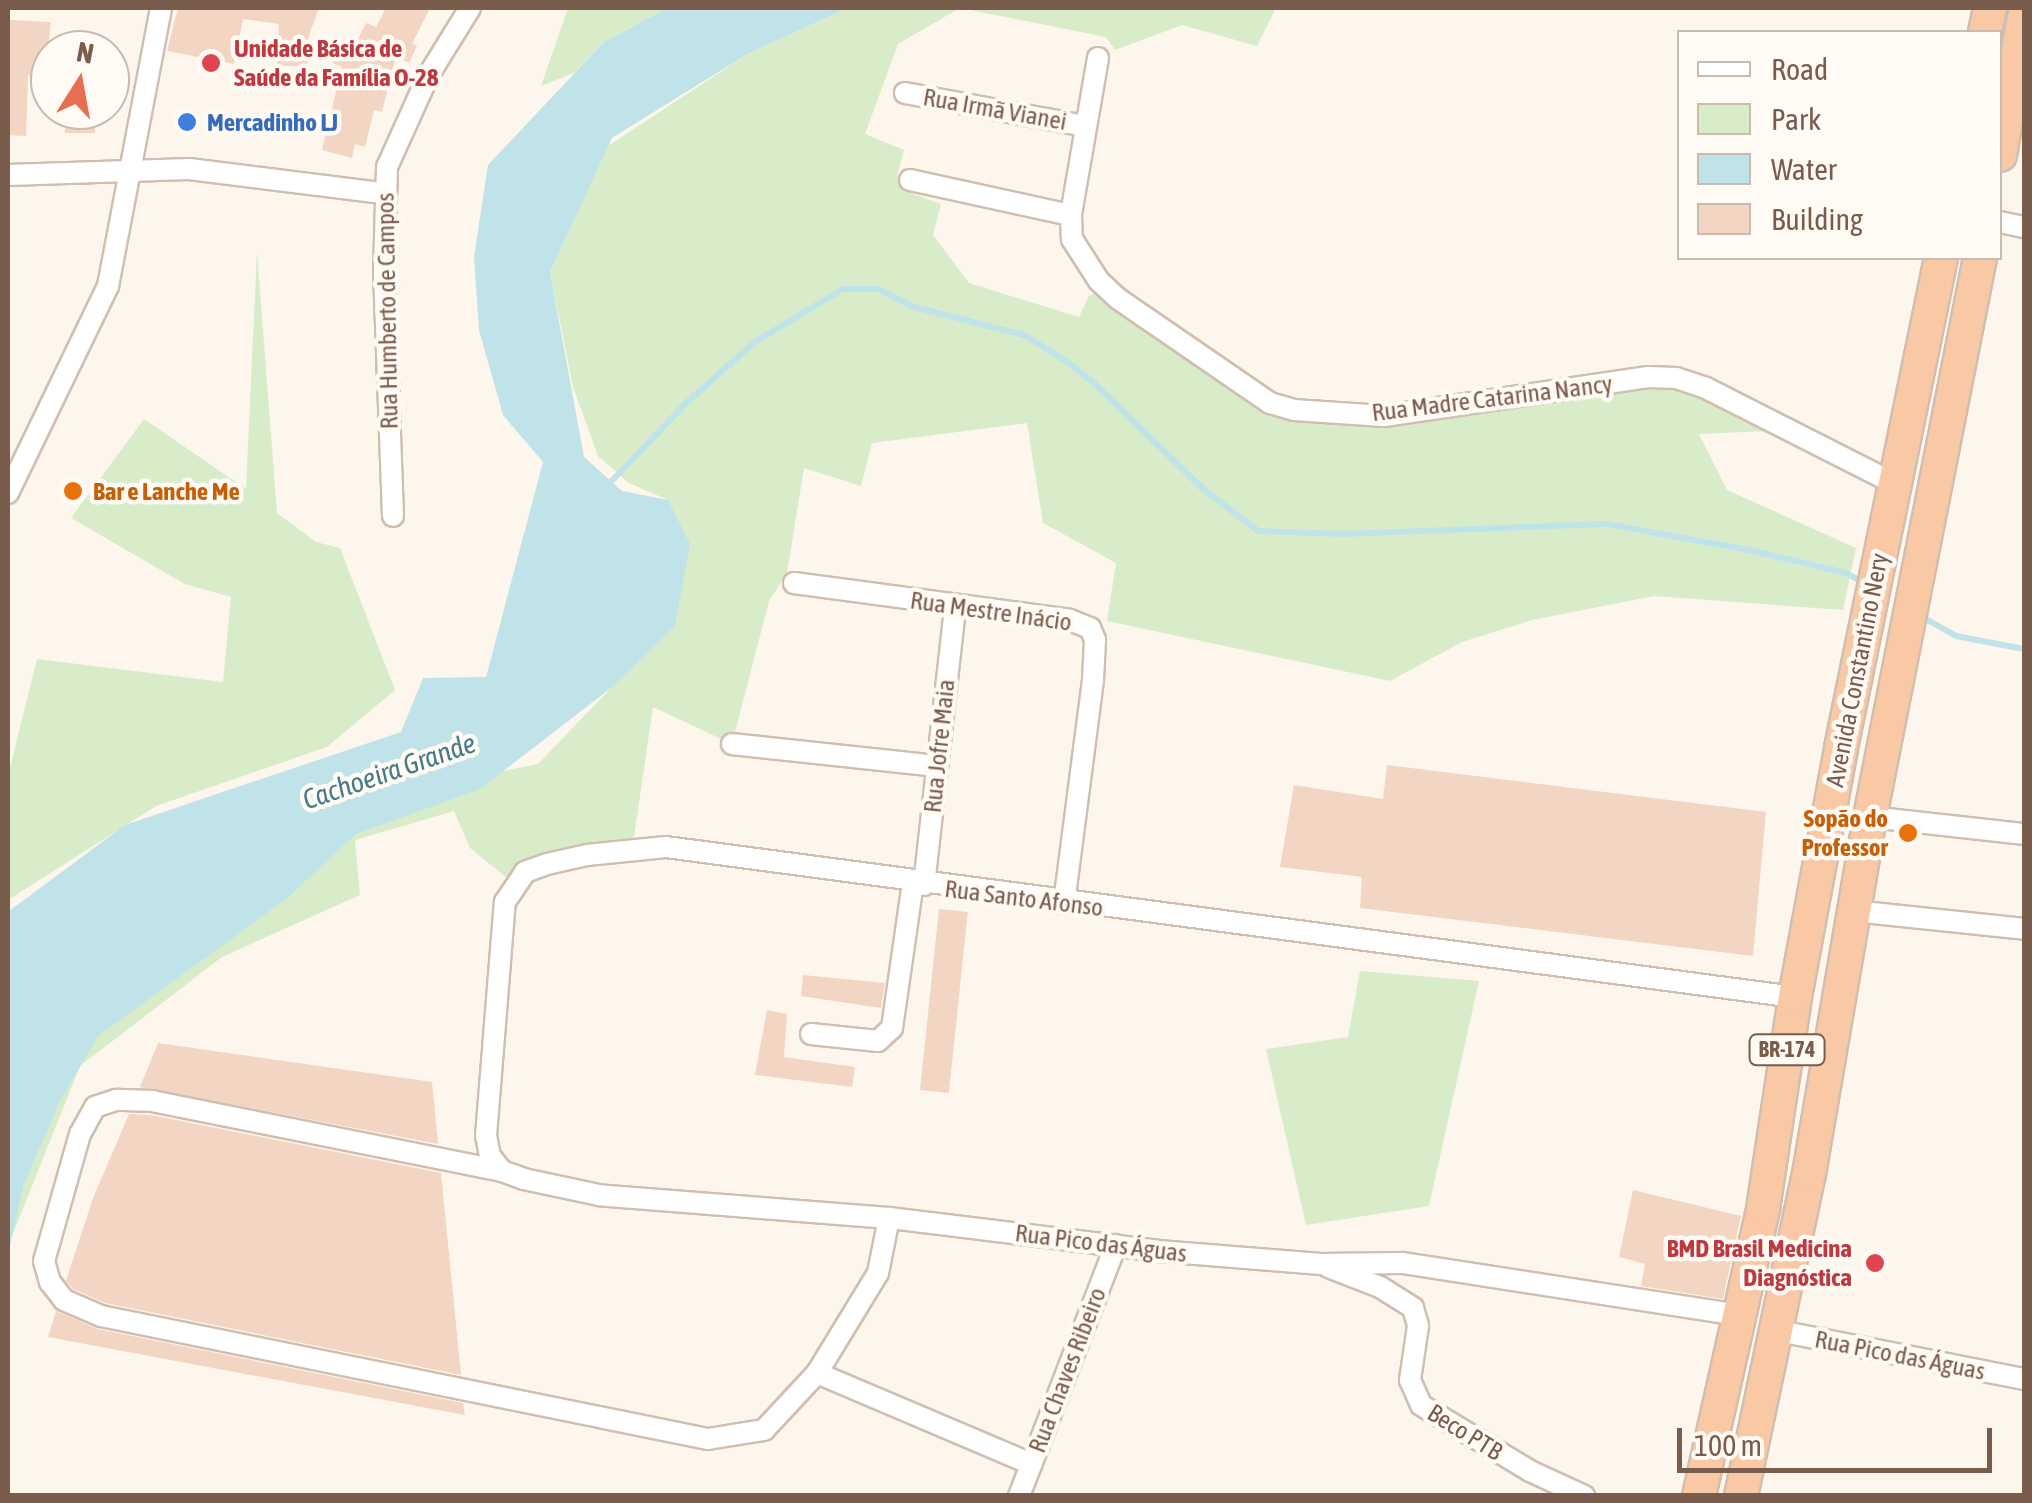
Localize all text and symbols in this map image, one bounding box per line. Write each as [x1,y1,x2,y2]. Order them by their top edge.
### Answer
north arrow [30,30,130,130]
legend [1677,30,2002,260]
place label: Unidade Básica de Saúde da Família O-28 [234,34,438,93]
text: N [74,35,97,70]
marker: Unidade Básica de Saúde da Família O-28 [198,50,224,76]
text: Road [1771,52,1828,86]
street label: Rua Irmã Vianei [921,82,1069,136]
text: Park [1771,102,1821,136]
place label: Mercadinho LJ [207,107,338,137]
marker: Mercadinho LJ [176,111,198,133]
text: Water [1771,152,1837,186]
street label: Rua Humberto de Campos [370,192,404,430]
text: Building [1771,202,1863,236]
street label: Rua Madre Catarina Nancy [1370,368,1614,428]
place label: Bar e Lanche Me [93,476,240,506]
marker: Bar e Lanche Me [62,480,84,502]
street label: Avenida Constantino Nery [1820,551,1894,789]
street label: Rua Mestre Inácio [908,585,1074,637]
street label: Rua Jofre Maia [917,678,961,814]
water label: Cachoeira Grande [298,726,480,816]
place label: Sopão do Professor [1802,804,1888,863]
marker: Sopão do Professor [1897,822,1919,844]
street label: Rua Santo Afonso [943,873,1105,923]
road number: BR-174 [1747,1033,1827,1067]
street label: Rua Pico das Águas [1013,1218,1189,1268]
place label: BMD Brasil Medicina Diagnóstica [1667,1234,1852,1293]
marker: BMD Brasil Medicina Diagnóstica [1862,1250,1888,1276]
street label: Rua Chaves Ribeiro [1022,1283,1112,1457]
street label: Rua Pico das Águas [1812,1324,1988,1386]
street label: Beco PTB [1422,1397,1508,1467]
scale bar [1682,1408,1997,1470]
text: 100 m [1694,1428,1762,1462]

